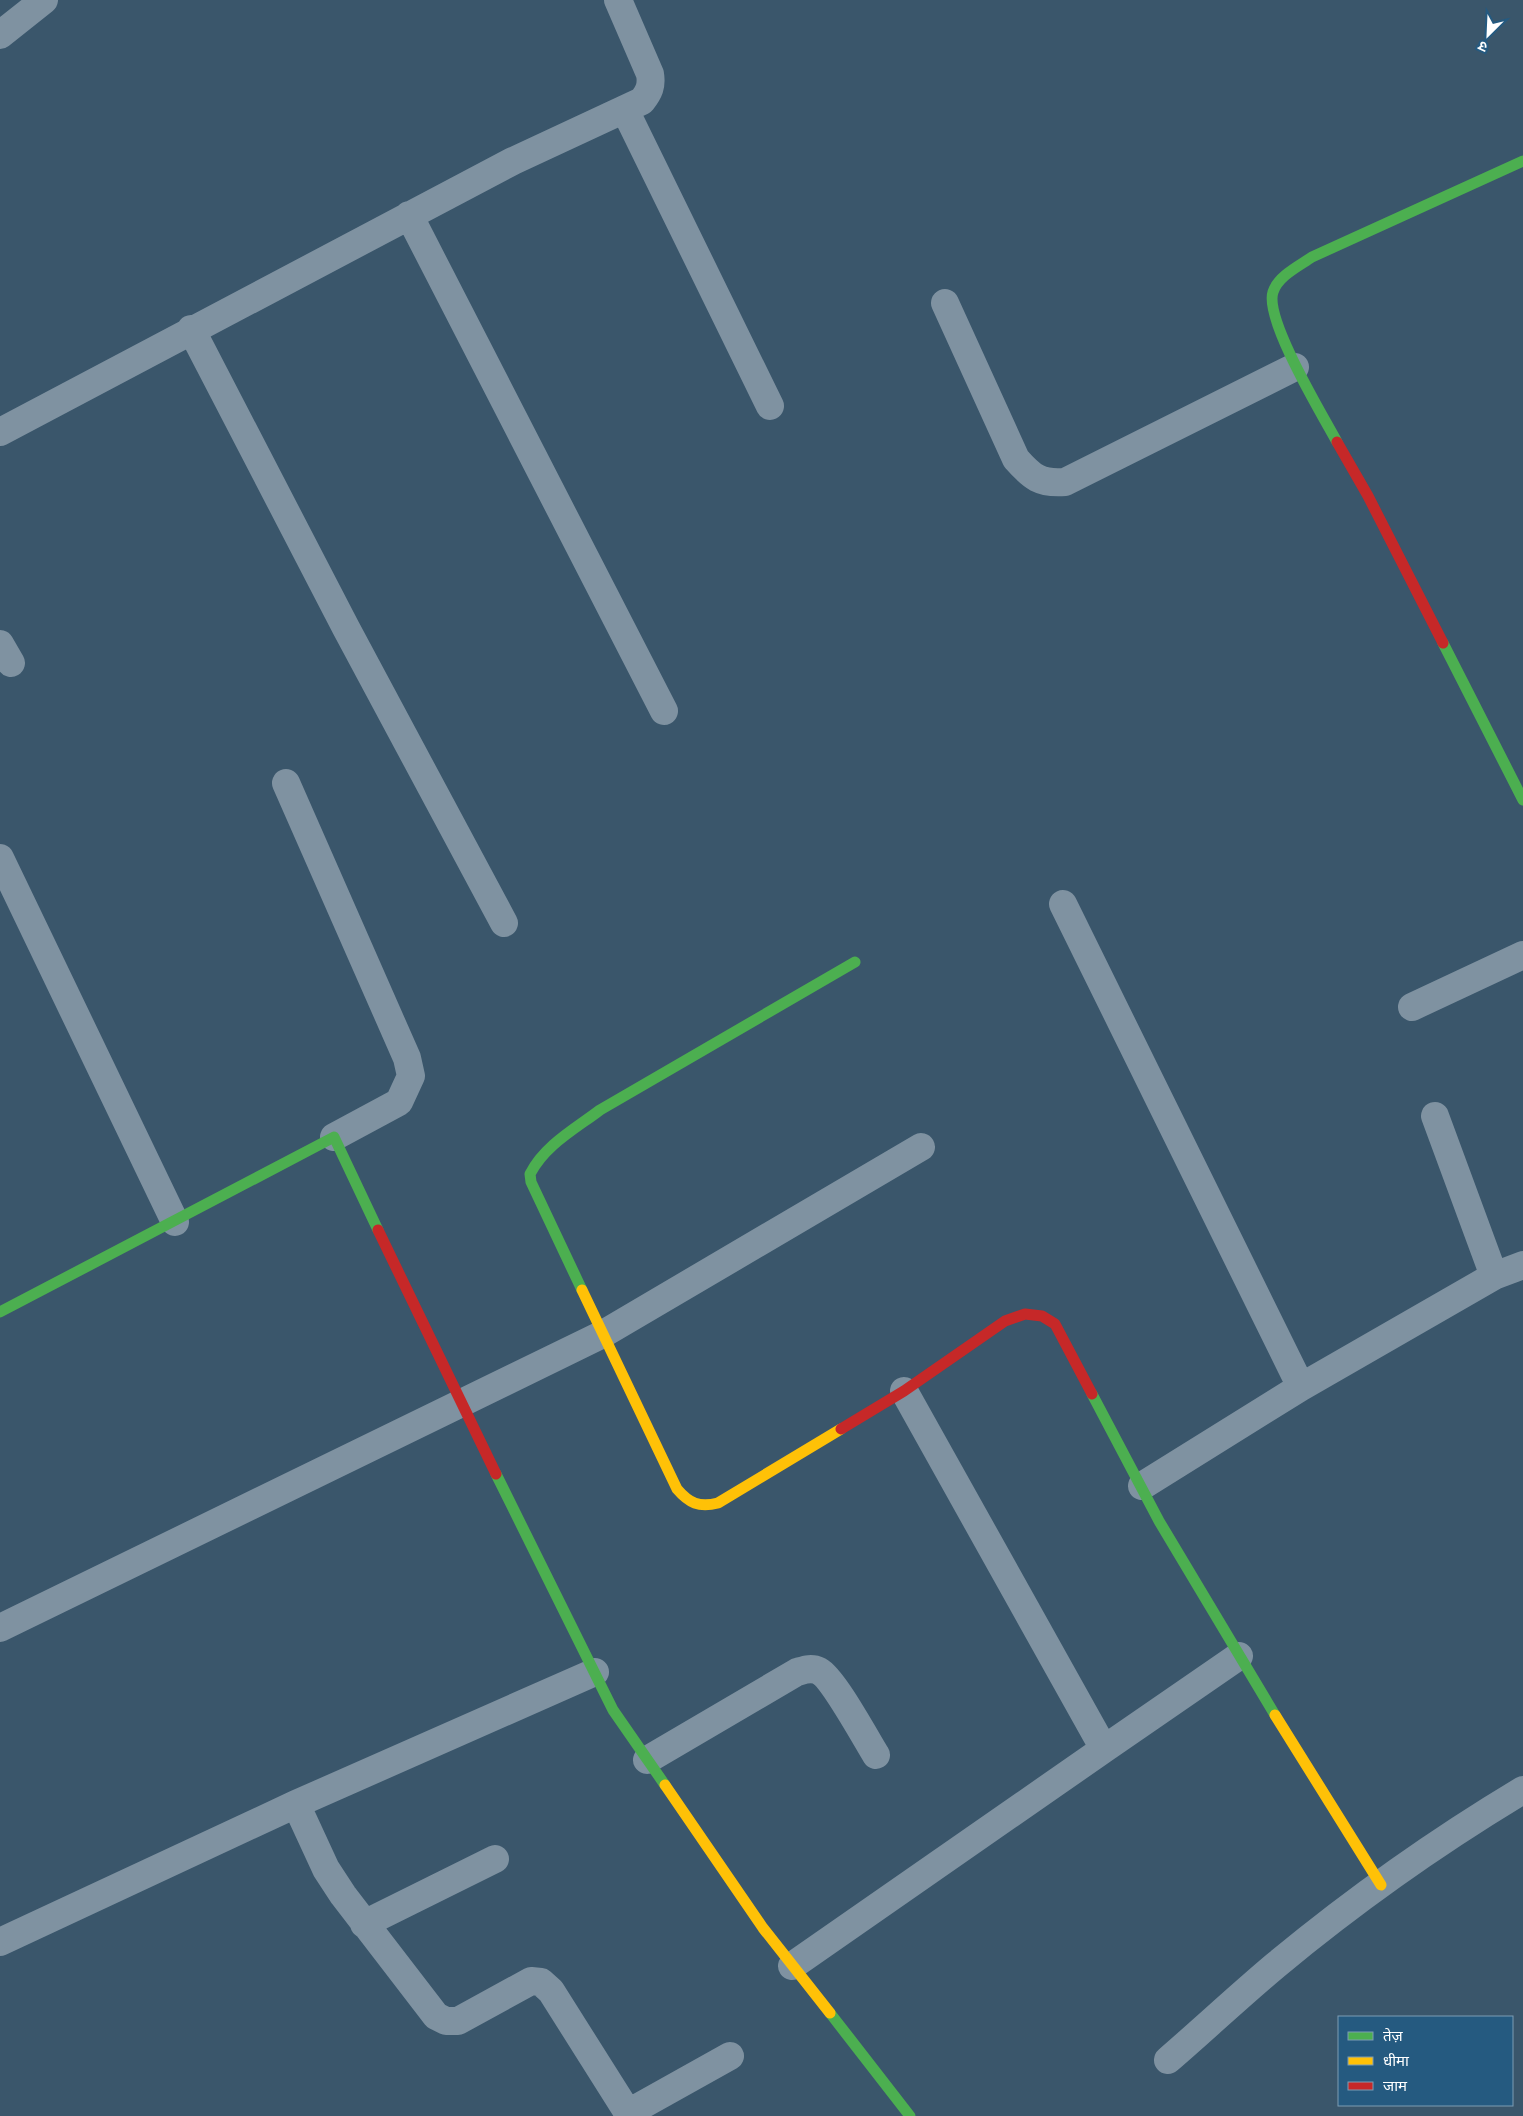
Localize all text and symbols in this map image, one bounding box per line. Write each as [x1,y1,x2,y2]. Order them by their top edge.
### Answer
north arrow [1463,10,1513,60]
text: उ [1475,37,1490,56]
legend [1338,2016,1513,2106]
text: तेज़ [1383,2027,1404,2045]
text: धीमा [1383,2052,1410,2070]
text: जाम [1383,2077,1408,2095]

